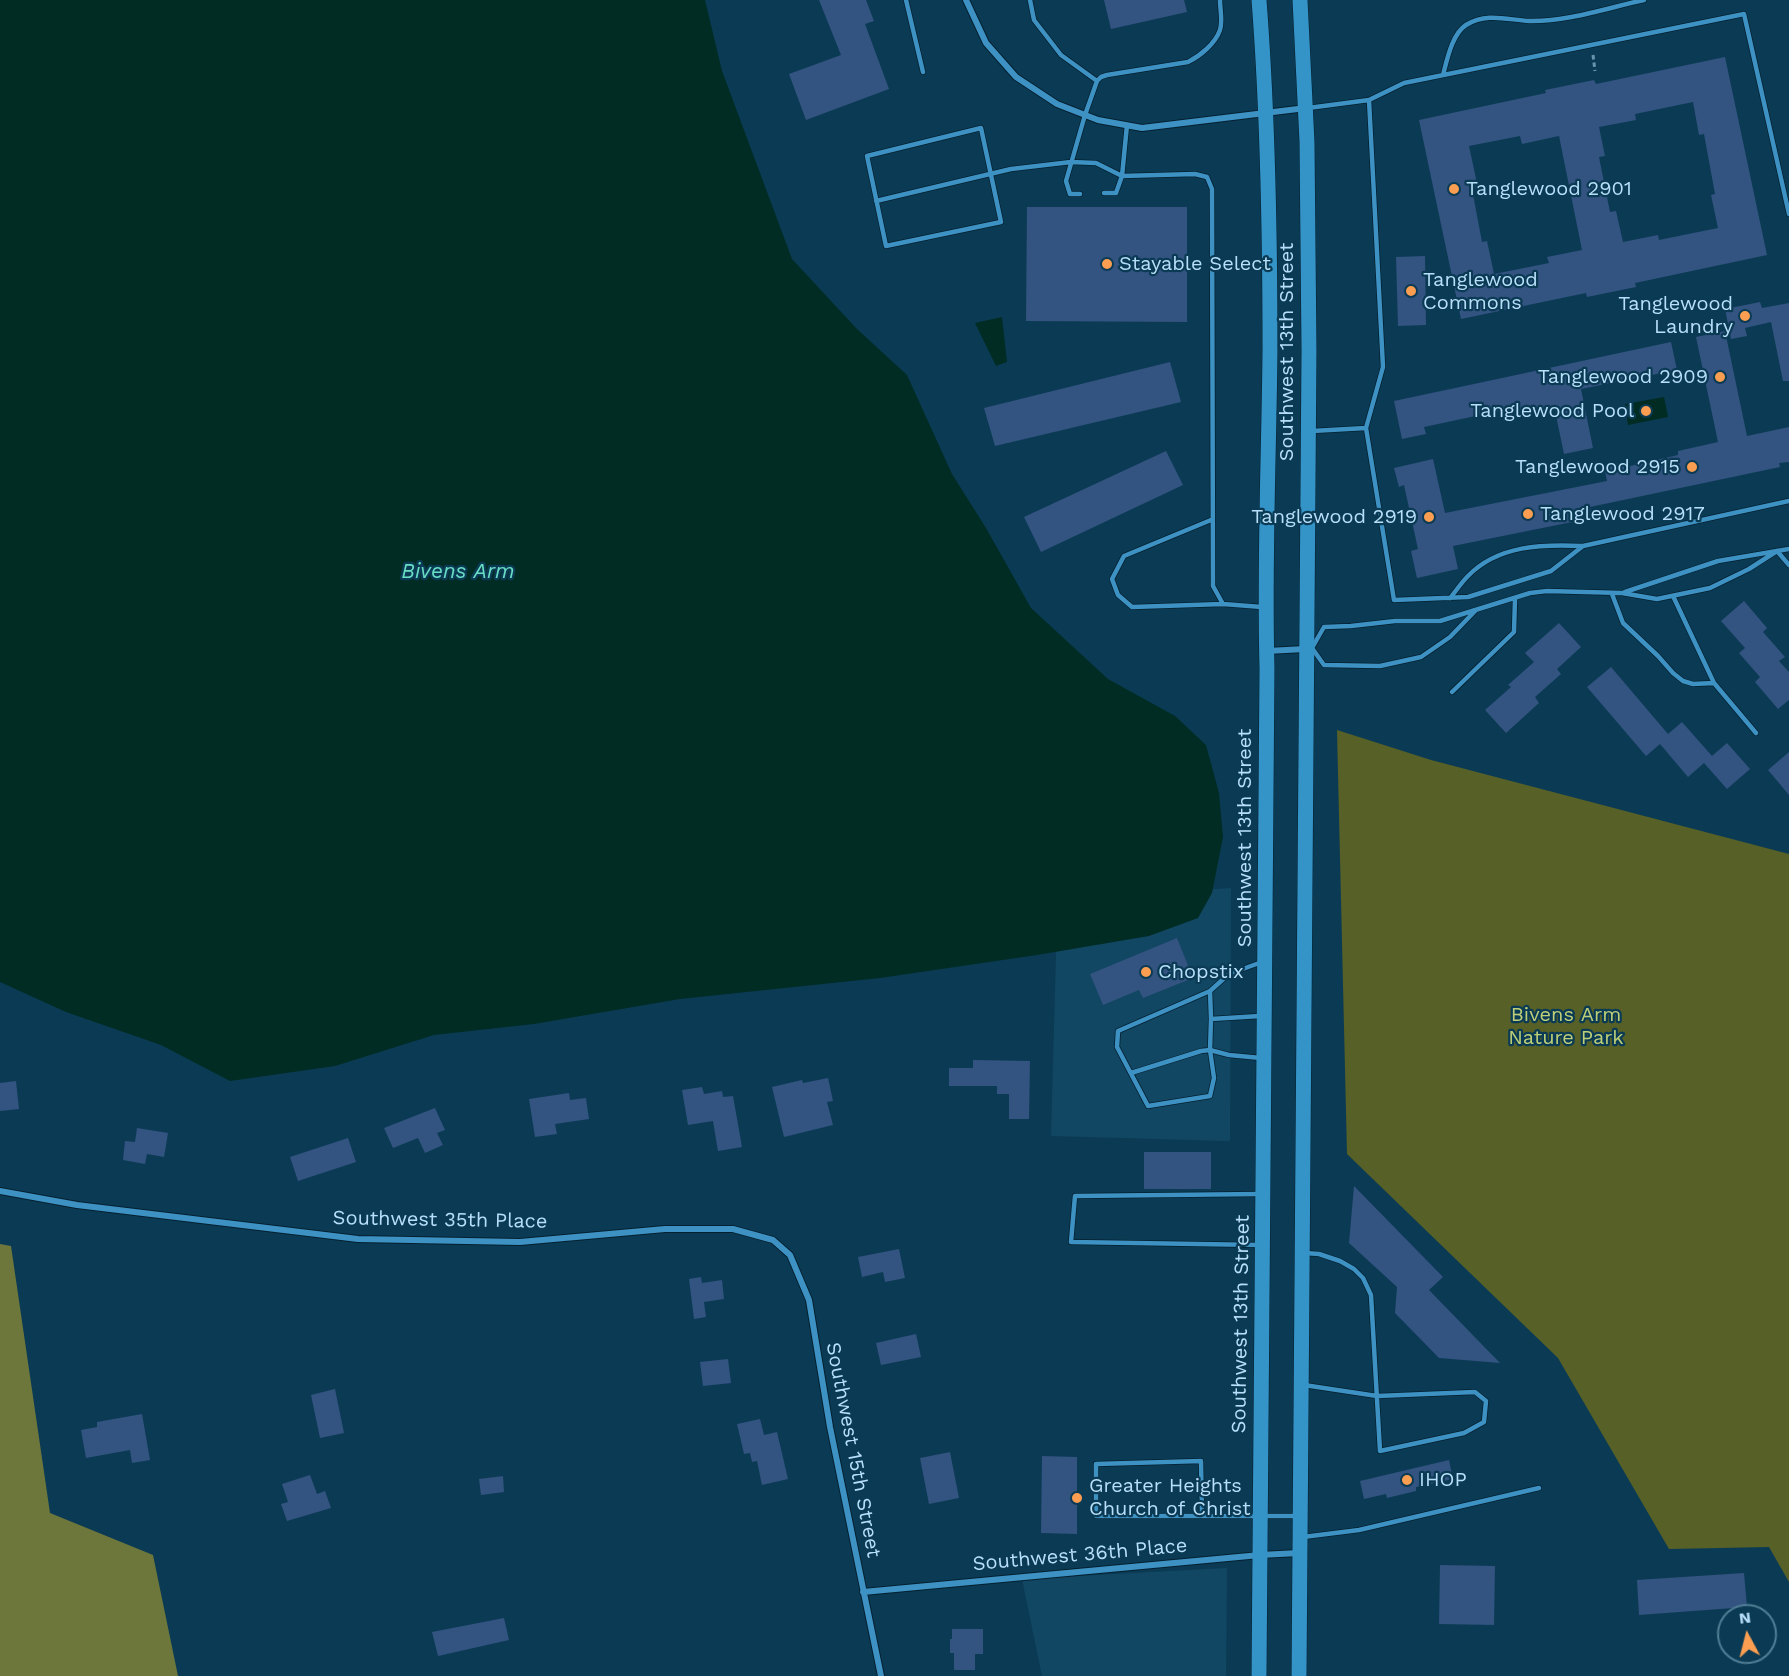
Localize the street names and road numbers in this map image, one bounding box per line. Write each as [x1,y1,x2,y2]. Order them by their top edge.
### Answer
street label: Southwest 13th Street [1275,243,1299,461]
street label: Southwest 13th Street [1233,729,1257,947]
street label: Southwest 35th Place [332,1206,548,1234]
street label: Southwest 13th Street [1227,1214,1255,1434]
street label: Southwest 15th Street [820,1340,886,1560]
street label: Southwest 36th Place [972,1534,1188,1576]

